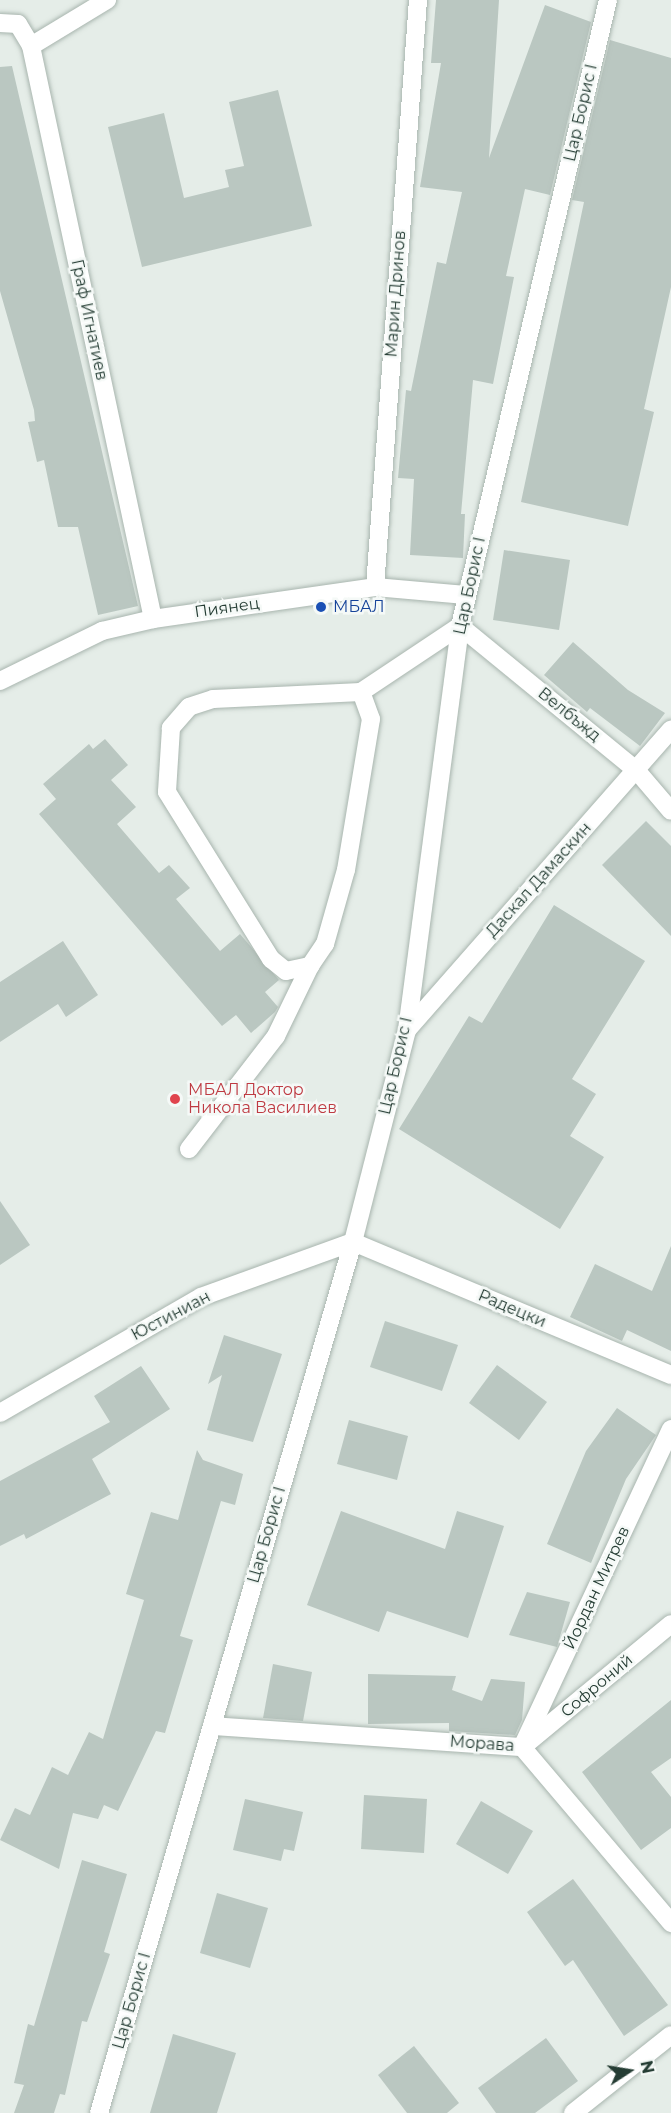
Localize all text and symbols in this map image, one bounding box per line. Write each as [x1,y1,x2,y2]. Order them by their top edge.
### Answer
street label: Цар Борис I [560,62,602,164]
street label: Марин Дринов [382,230,410,358]
street label: Граф Игнатиев [67,258,111,382]
street label: Цар Борис I [450,535,490,637]
street label: Пиянец [193,594,261,622]
place label: МБАЛ [333,597,384,617]
marker: МБАЛ [314,600,328,614]
street label: Велбъжд [534,684,604,746]
street label: Даскал Дамаскин [482,819,596,941]
street label: Цар Борис I [375,1015,417,1117]
place label: МБАЛ Доктор Никола Василиев [188,1080,337,1118]
marker: МБАЛ Доктор Никола Василиев [166,1090,184,1108]
street label: Радецки [475,1286,549,1332]
street label: Юстиниан [128,1287,214,1345]
street label: Цар Борис I [244,1485,290,1585]
street label: Йордан Митрев [560,1523,634,1653]
street label: Софроний [557,1650,637,1722]
street label: Морава [449,1732,515,1756]
street label: Цар Борис I [109,1951,155,2051]
north arrow [599,2041,659,2101]
text: N [636,2059,658,2075]

